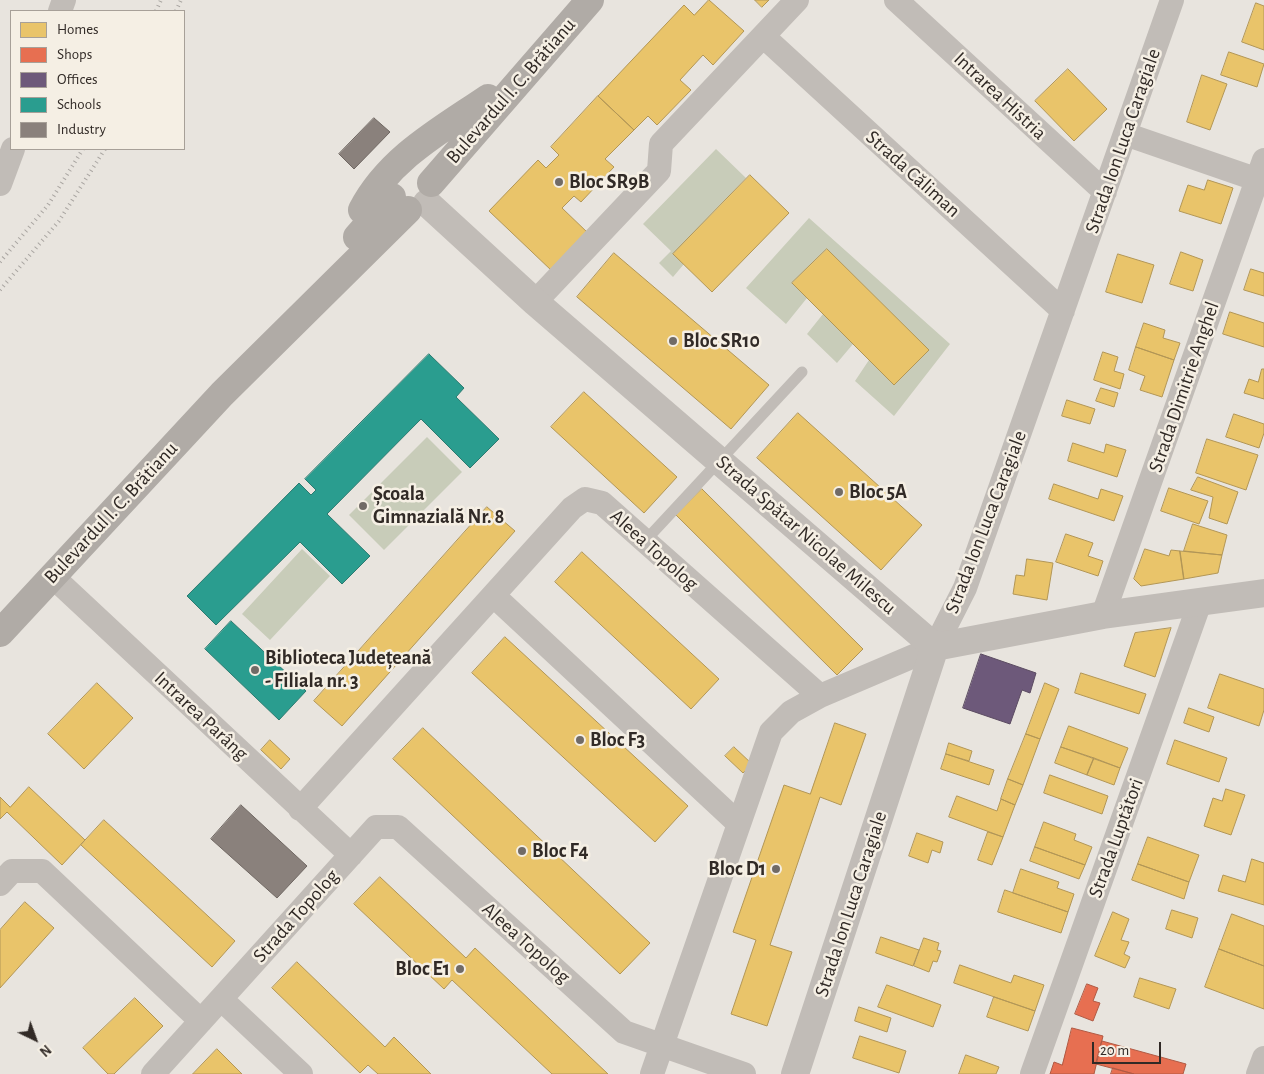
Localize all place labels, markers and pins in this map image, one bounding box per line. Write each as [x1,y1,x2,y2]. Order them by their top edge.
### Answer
place label: Bloc SR9B [569,170,649,194]
marker: Bloc SR9B [553,176,565,188]
place label: Bloc SR10 [683,329,760,353]
marker: Bloc SR10 [667,335,679,347]
place label: Bloc 5A [849,480,907,504]
place label: Școala Gimnazială Nr. 8 [373,482,504,529]
marker: Bloc 5A [833,486,845,498]
marker: Școala Gimnazială Nr. 8 [357,500,369,512]
place label: Biblioteca Județeană - Filiala nr. 3 [265,646,431,693]
marker: Biblioteca Județeană - Filiala nr. 3 [249,664,261,676]
place label: Bloc F3 [590,728,645,752]
marker: Bloc F3 [574,734,586,746]
place label: Bloc F4 [532,839,589,863]
marker: Bloc F4 [516,845,528,857]
place label: Bloc D1 [708,857,766,881]
marker: Bloc D1 [770,863,782,875]
place label: Bloc E1 [395,957,450,981]
marker: Bloc E1 [454,963,466,975]

